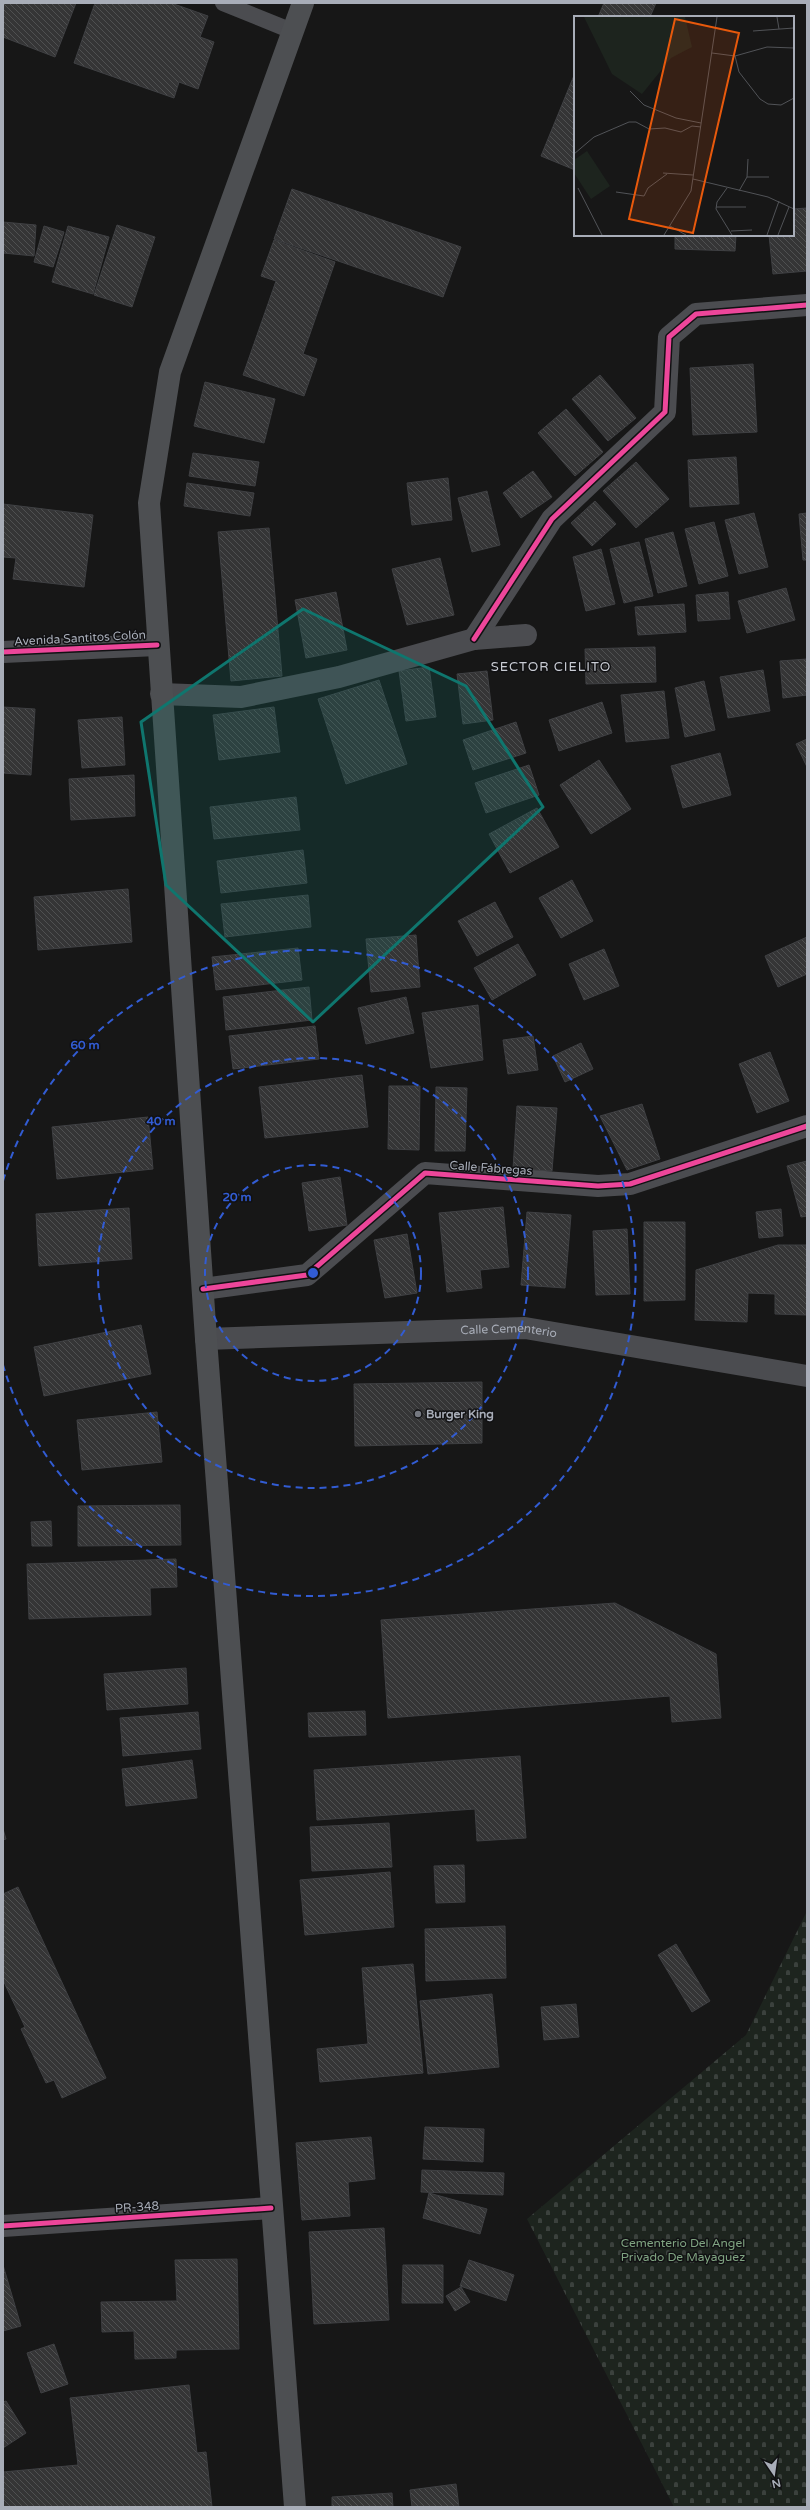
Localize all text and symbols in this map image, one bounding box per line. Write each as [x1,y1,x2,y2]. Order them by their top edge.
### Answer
inset map [574,16,794,236]
street label: Avenida Santitos Colón [14,628,146,648]
district label: SECTOR CIELITO [491,659,611,675]
text: 60 m [70,1038,100,1052]
text: 40 m [146,1114,176,1128]
street label: Calle Fábregas [449,1158,533,1178]
text: 20 m [222,1190,252,1204]
centre of rings [306,1266,320,1280]
street label: Calle Cementerio [460,1321,558,1340]
place label: Burger King [426,1407,494,1422]
marker: Burger King [413,1409,423,1419]
street label: PR-348 [115,2198,159,2216]
park label: Cementerio Del Angel Privado De Mayaguez [621,2236,745,2264]
north arrow [754,2454,794,2494]
text: N [770,2476,782,2491]

